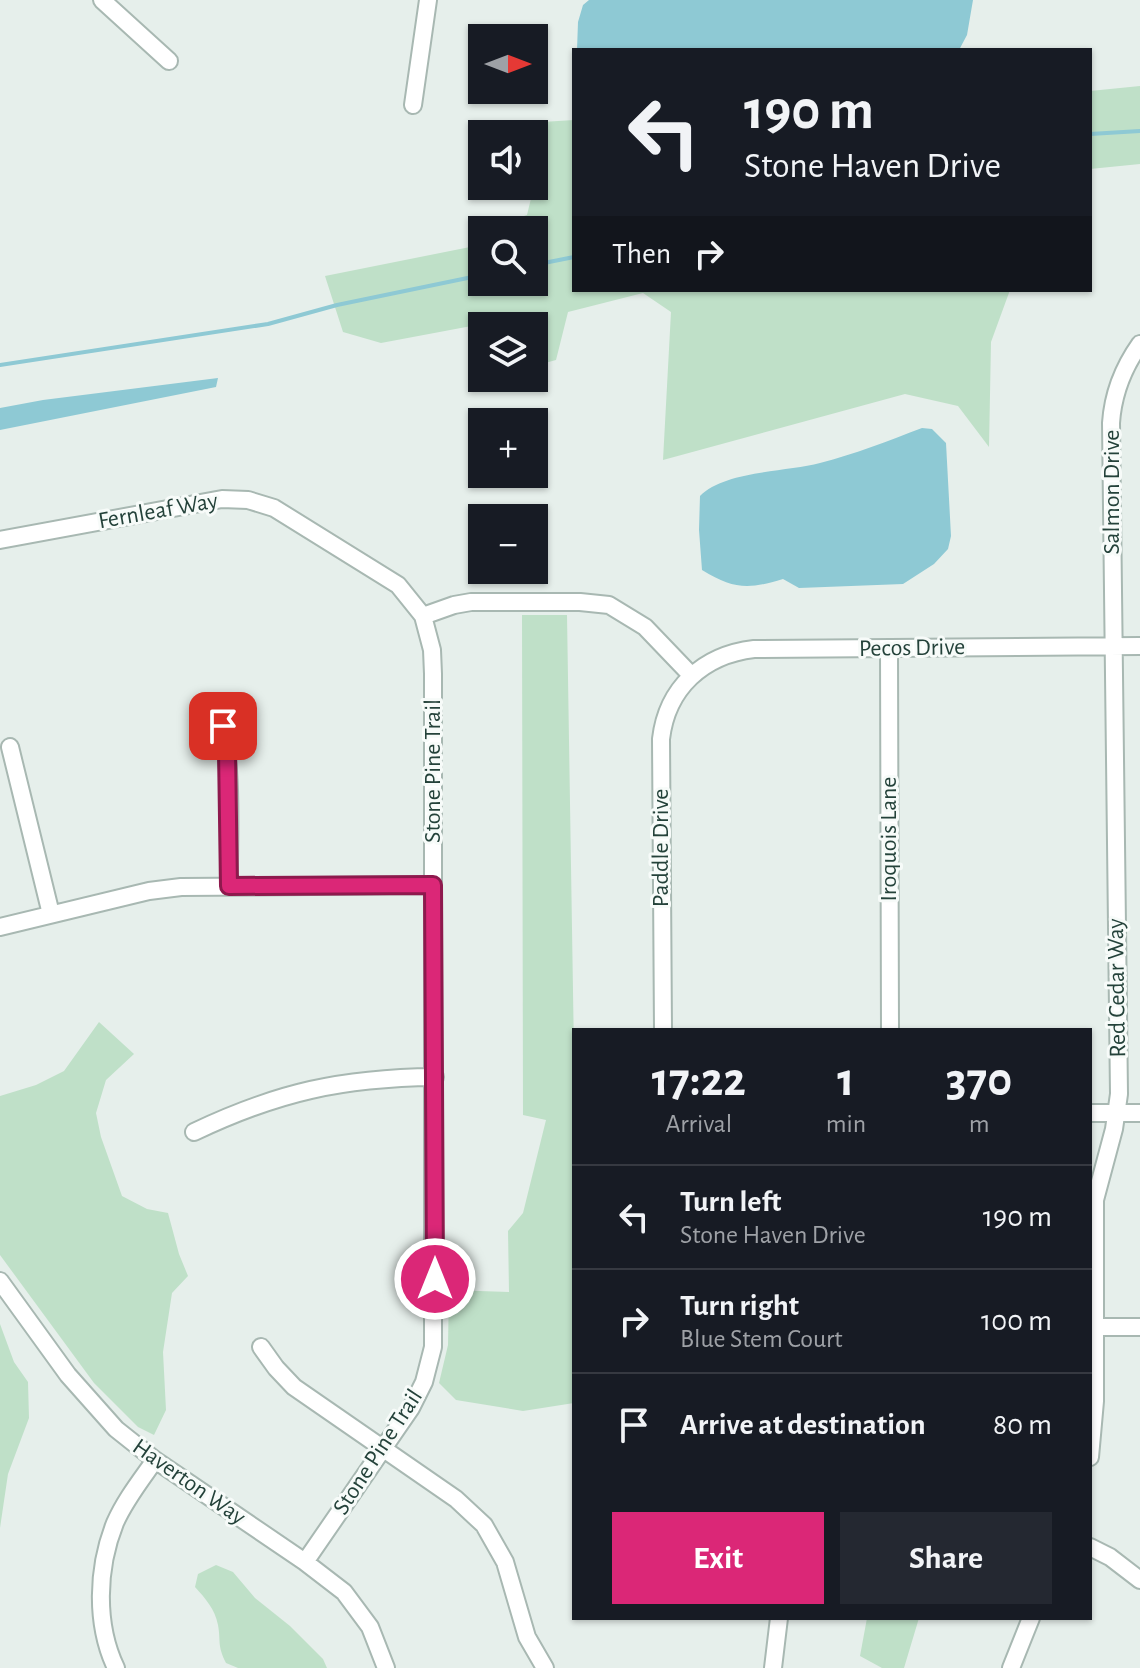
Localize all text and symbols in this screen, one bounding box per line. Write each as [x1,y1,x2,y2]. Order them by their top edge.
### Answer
north arrow [468,24,548,104]
map controls [468,24,548,584]
icon: left [612,80,716,184]
text: 190 m [744,83,874,139]
button: sound [468,120,548,200]
text: Stone Haven Drive [744,148,1001,184]
button: search [468,216,548,296]
icon: right [687,232,731,276]
text: Then [612,239,671,269]
button: layers [468,312,548,392]
button: + [468,408,548,488]
street label: Salmon Drive [1100,430,1124,554]
street label: Fernleaf Way [96,489,220,533]
button: − [468,504,548,584]
street label: Pecos Drive [859,635,965,661]
pin [189,692,257,760]
street label: Stone Pine Trail [421,699,445,843]
icon: arrive [201,704,245,748]
street label: Iroquois Lane [877,777,901,901]
street label: Paddle Drive [649,789,673,907]
street label: Red Cedar Way [1104,918,1130,1058]
text: 17:22 [652,1057,746,1105]
text: 1 [837,1057,855,1105]
text: 370 [946,1057,1012,1105]
text: Arrival [665,1111,732,1137]
text: min [826,1111,866,1137]
text: m [969,1111,989,1137]
text: Turn left [680,1187,781,1217]
icon: left [612,1195,656,1239]
text: 190 m [983,1202,1052,1232]
text: Stone Haven Drive [680,1222,866,1248]
position arrow [393,1237,477,1321]
text: Turn right [680,1291,799,1321]
icon: right [612,1299,656,1343]
text: 100 m [981,1306,1052,1336]
text: Blue Stem Court [680,1326,843,1352]
street label: Stone Pine Trail [329,1385,427,1519]
icon: arrive [612,1403,656,1447]
text: Arrive at destination [680,1410,926,1440]
text: 80 m [993,1410,1052,1440]
street label: Haverton Way [128,1434,250,1530]
button: Exit [612,1512,824,1604]
button: Share [840,1512,1052,1604]

